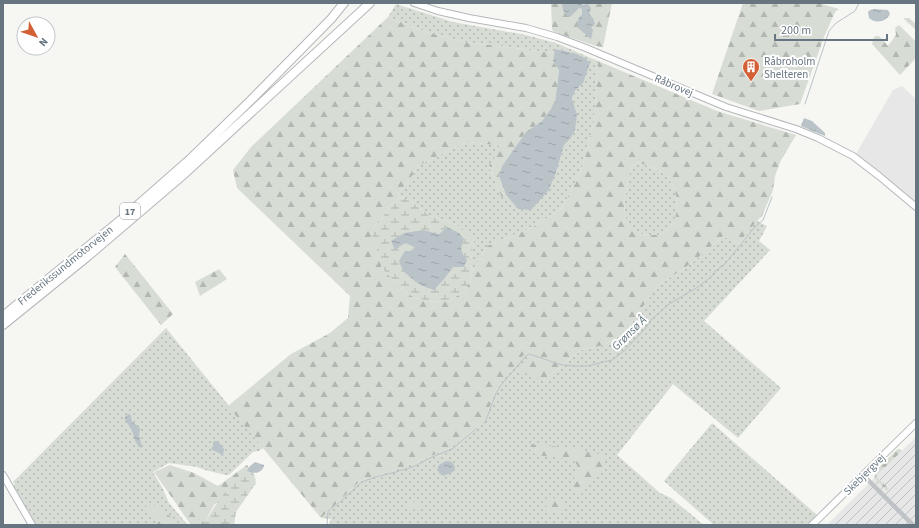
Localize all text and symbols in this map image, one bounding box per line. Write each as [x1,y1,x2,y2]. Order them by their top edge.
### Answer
north arrow [16,16,56,56]
scale bar [775,16,887,42]
text: 200 m [781,22,811,39]
text: N [35,34,51,50]
place label: Råbroholm Shelteren [764,54,815,82]
building icon: Råbroholm Shelteren [741,57,761,82]
street label: Råbrovej [652,71,695,100]
road number: 17 [120,203,140,219]
street label: Frederikssundmotorvejen [15,222,116,309]
water label: Grønsø Å [608,312,651,355]
street label: Skebjergvej [840,450,889,499]

